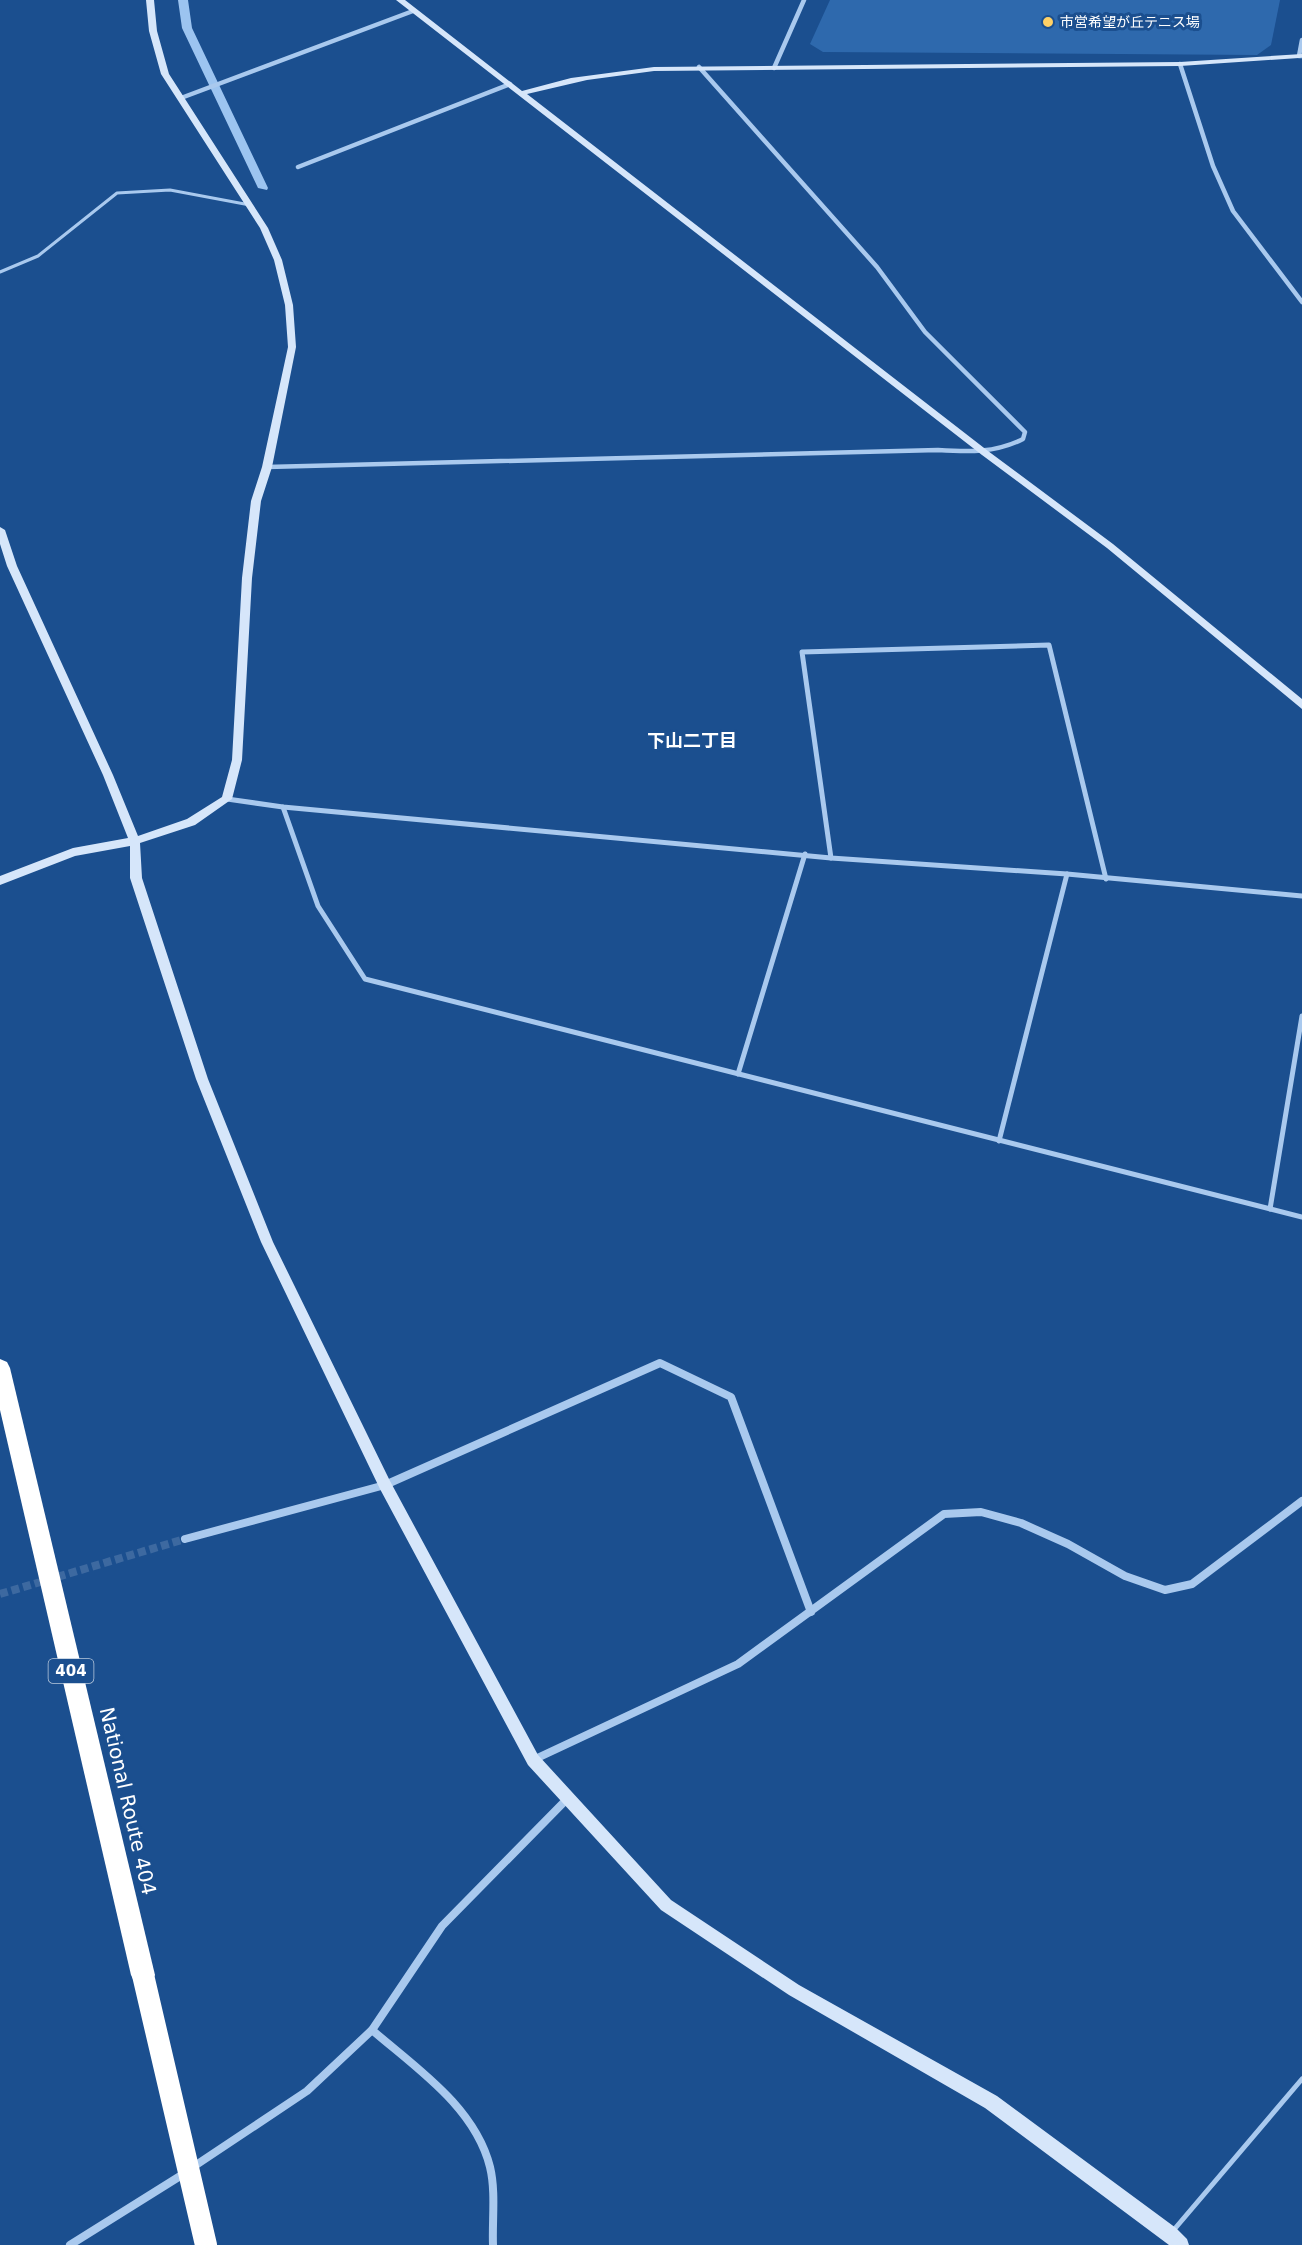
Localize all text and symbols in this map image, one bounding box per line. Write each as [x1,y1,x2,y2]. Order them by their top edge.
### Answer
place label: 市営希望が丘テニス場 [1060,14,1200,30]
marker: 市営希望が丘テニス場 [1041,15,1055,29]
district label: 下山二丁目 [647,730,737,751]
road number: 404 [48,1659,94,1683]
street label: National Route 404 [95,1705,161,1897]

